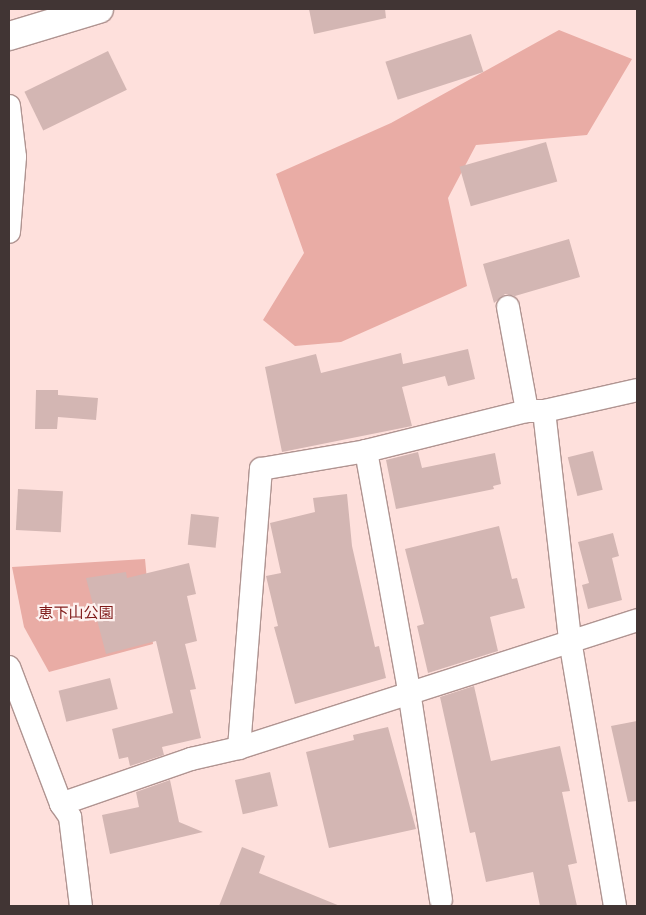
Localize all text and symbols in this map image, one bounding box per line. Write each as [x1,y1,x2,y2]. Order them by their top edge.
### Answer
park label: 恵下山公園 [39,604,113,622]

